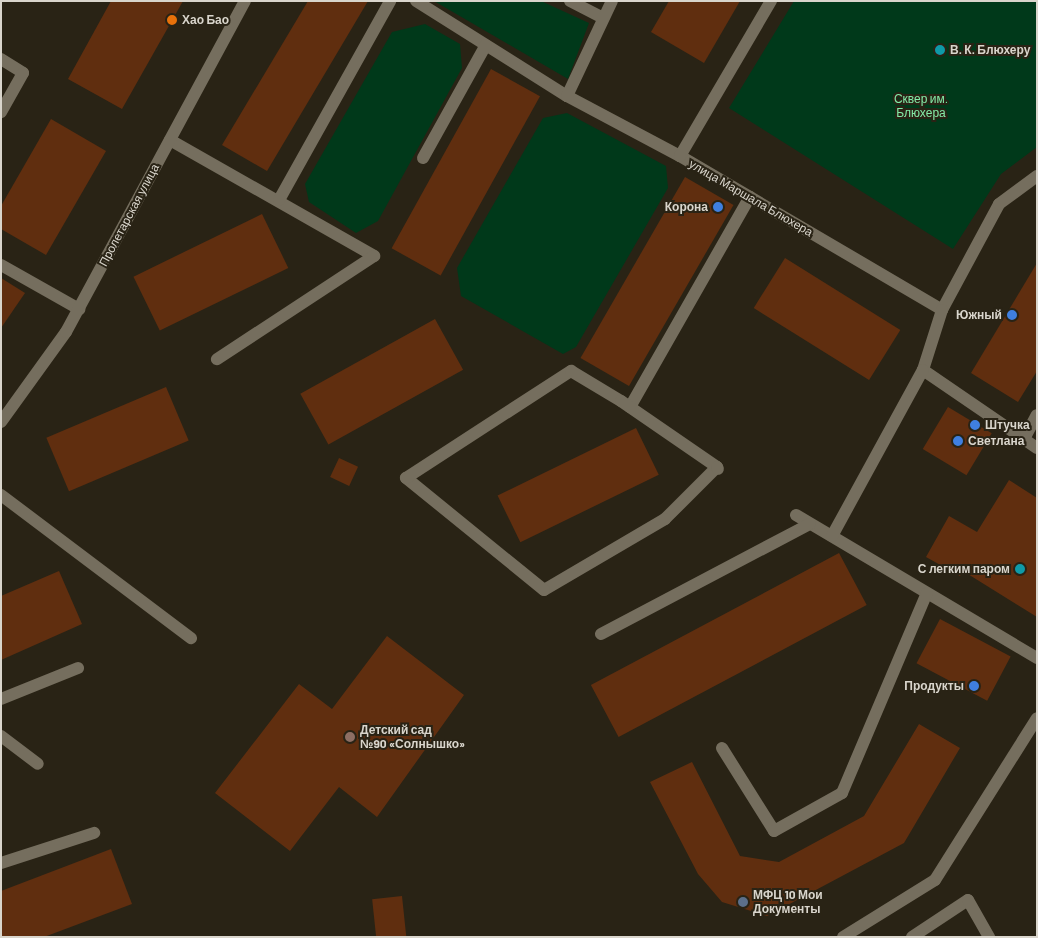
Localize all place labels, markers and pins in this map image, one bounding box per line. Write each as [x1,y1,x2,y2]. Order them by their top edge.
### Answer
place label: Хао Бао [182,13,229,27]
marker: Хао Бао [166,14,178,26]
place label: В. К. Блюхеру [950,43,1030,57]
marker: В. К. Блюхеру [934,44,946,56]
place label: Корона [665,200,708,214]
marker: Корона [712,201,724,213]
place label: Южный [956,308,1002,322]
marker: Южный [1006,309,1018,321]
place label: Штучка [985,418,1030,432]
marker: Штучка [969,419,981,431]
place label: Светлана [968,434,1024,448]
marker: Светлана [952,435,964,447]
place label: С легким паром [918,562,1010,576]
marker: С легким паром [1014,563,1026,575]
place label: Продукты [904,679,964,693]
marker: Продукты [968,680,980,692]
place label: Детский сад №90 «Солнышко» [360,723,465,751]
marker: Детский сад №90 «Солнышко» [344,731,356,743]
place label: МФЦ 10 Мои Документы [753,888,823,916]
marker: МФЦ 10 Мои Документы [737,896,749,908]

